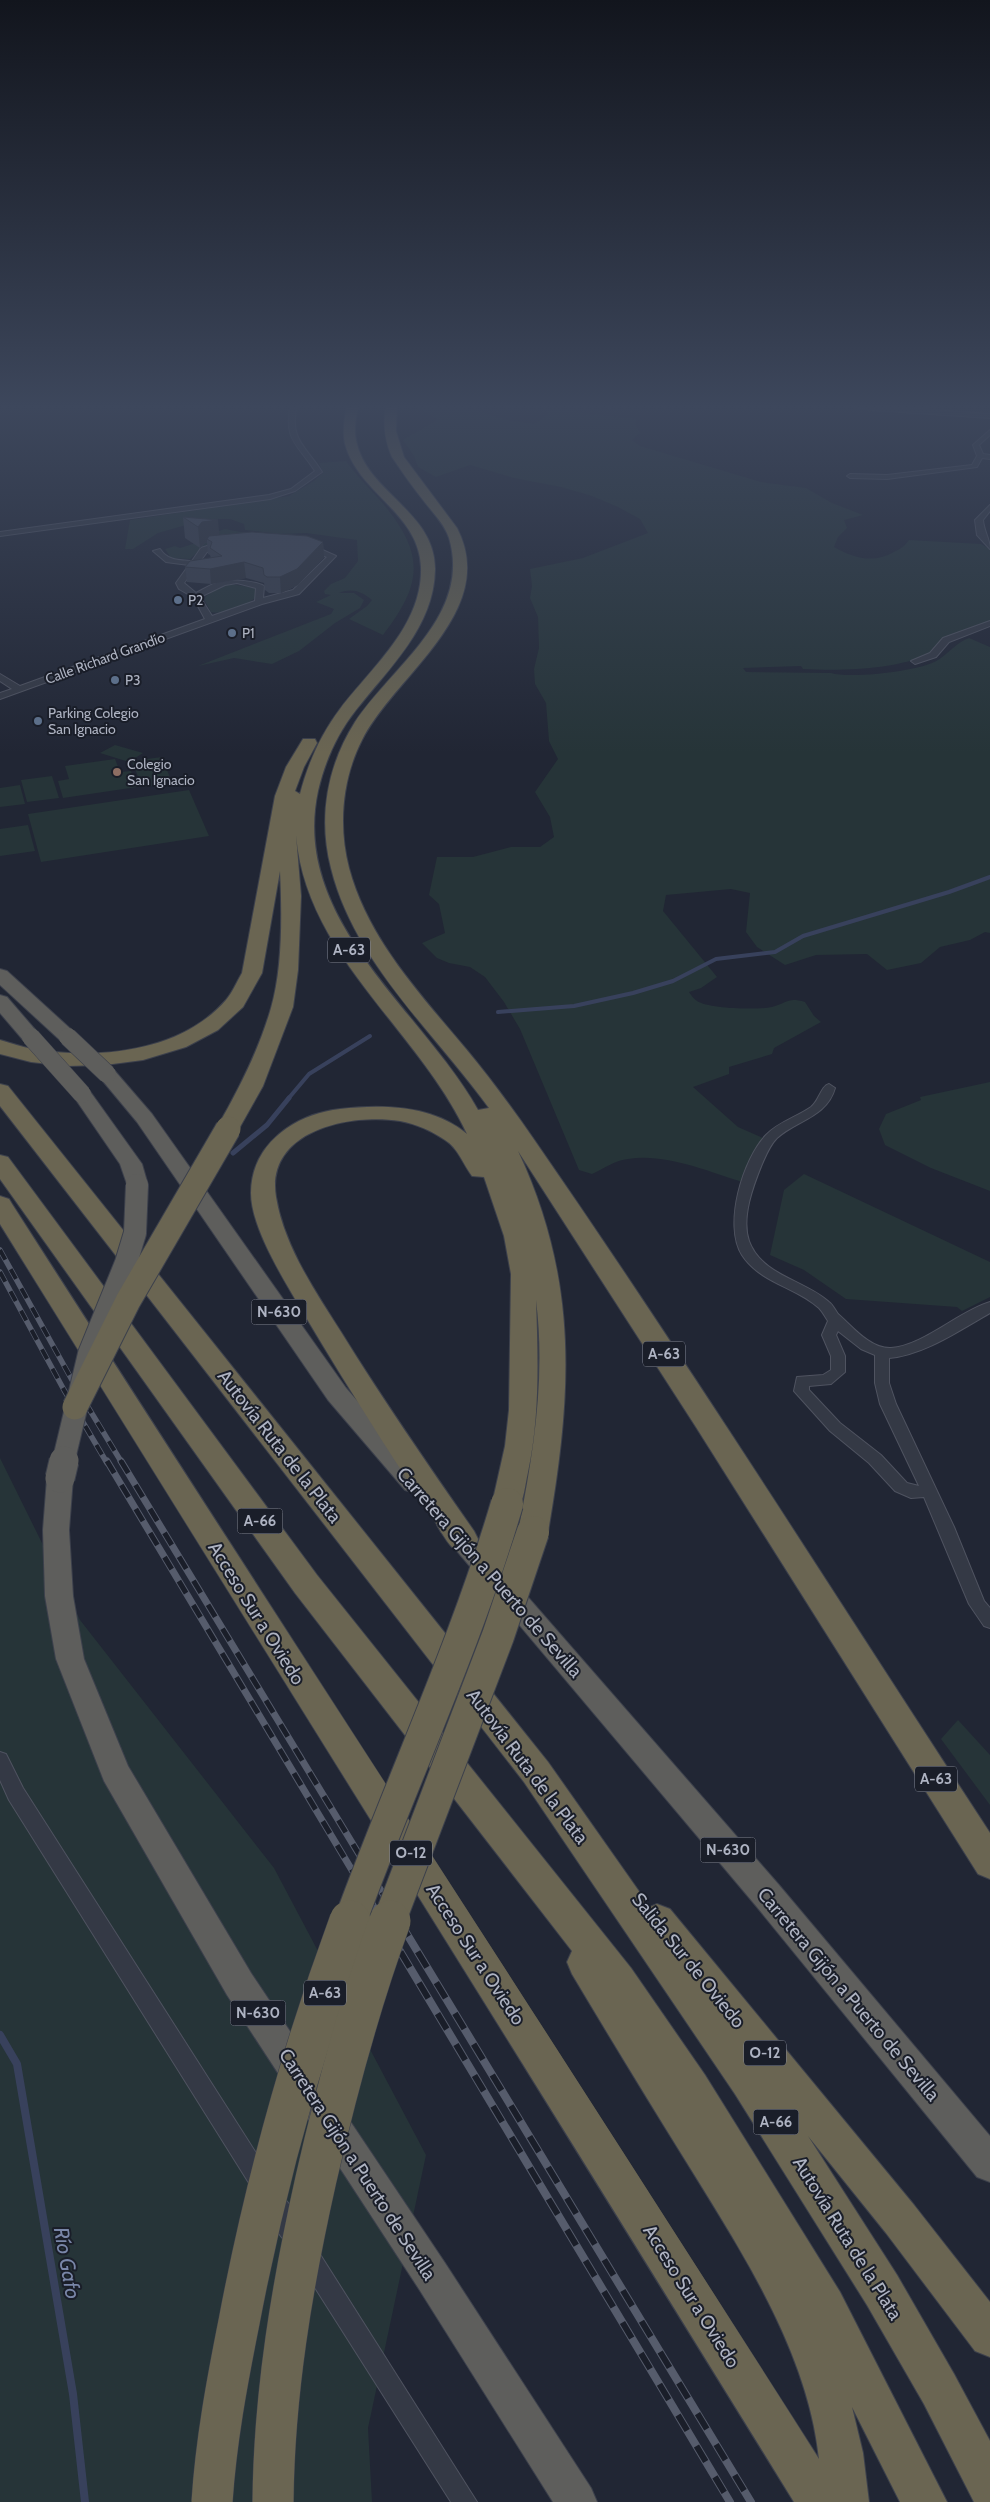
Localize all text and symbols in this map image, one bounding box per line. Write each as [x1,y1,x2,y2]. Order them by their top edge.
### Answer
place label: P2 [188,591,203,609]
marker: P2 [172,594,184,606]
place label: P1 [242,624,255,642]
marker: P1 [226,627,238,639]
street label: Calle Richard Grandío [43,628,168,688]
place label: P3 [125,671,140,689]
marker: P3 [109,674,121,686]
place label: Parking Colegio San Ignacio [48,704,139,738]
marker: Parking Colegio San Ignacio [32,715,44,727]
place label: Colegio San Ignacio [127,755,195,789]
marker: Colegio San Ignacio [111,766,123,778]
road number: A-63 [328,938,370,962]
road number: N-630 [252,1300,306,1324]
road number: A-63 [643,1342,685,1366]
street label: Autovía Ruta de la Plata [213,1365,347,1527]
street label: Carretera Gijón a Puerto de Sevilla [392,1462,587,1682]
road number: A-66 [238,1508,282,1534]
street label: Acceso Sur a Oviedo [203,1538,310,1689]
street label: Autovía Ruta de la Plata [462,1684,593,1848]
road number: A-63 [915,1766,957,1792]
road number: N-630 [700,1838,756,1862]
road number: O-12 [390,1840,432,1866]
street label: Acceso Sur a Oviedo [421,1879,530,2029]
street label: Carretera Gijón a Puerto de Sevilla [753,1883,945,2106]
street label: Salida Sur de Oviedo [627,1888,750,2033]
road number: A-63 [304,1980,346,2006]
road number: N-630 [230,2000,286,2026]
road number: O-12 [744,2040,786,2066]
street label: Carretera Gijón a Puerto de Sevilla [274,2044,441,2284]
road number: A-66 [754,2110,798,2134]
street label: Autovía Ruta de la Plata [788,2152,907,2324]
street label: Acceso Sur a Oviedo [638,2221,745,2372]
water label: Río Gafo [49,2225,86,2301]

